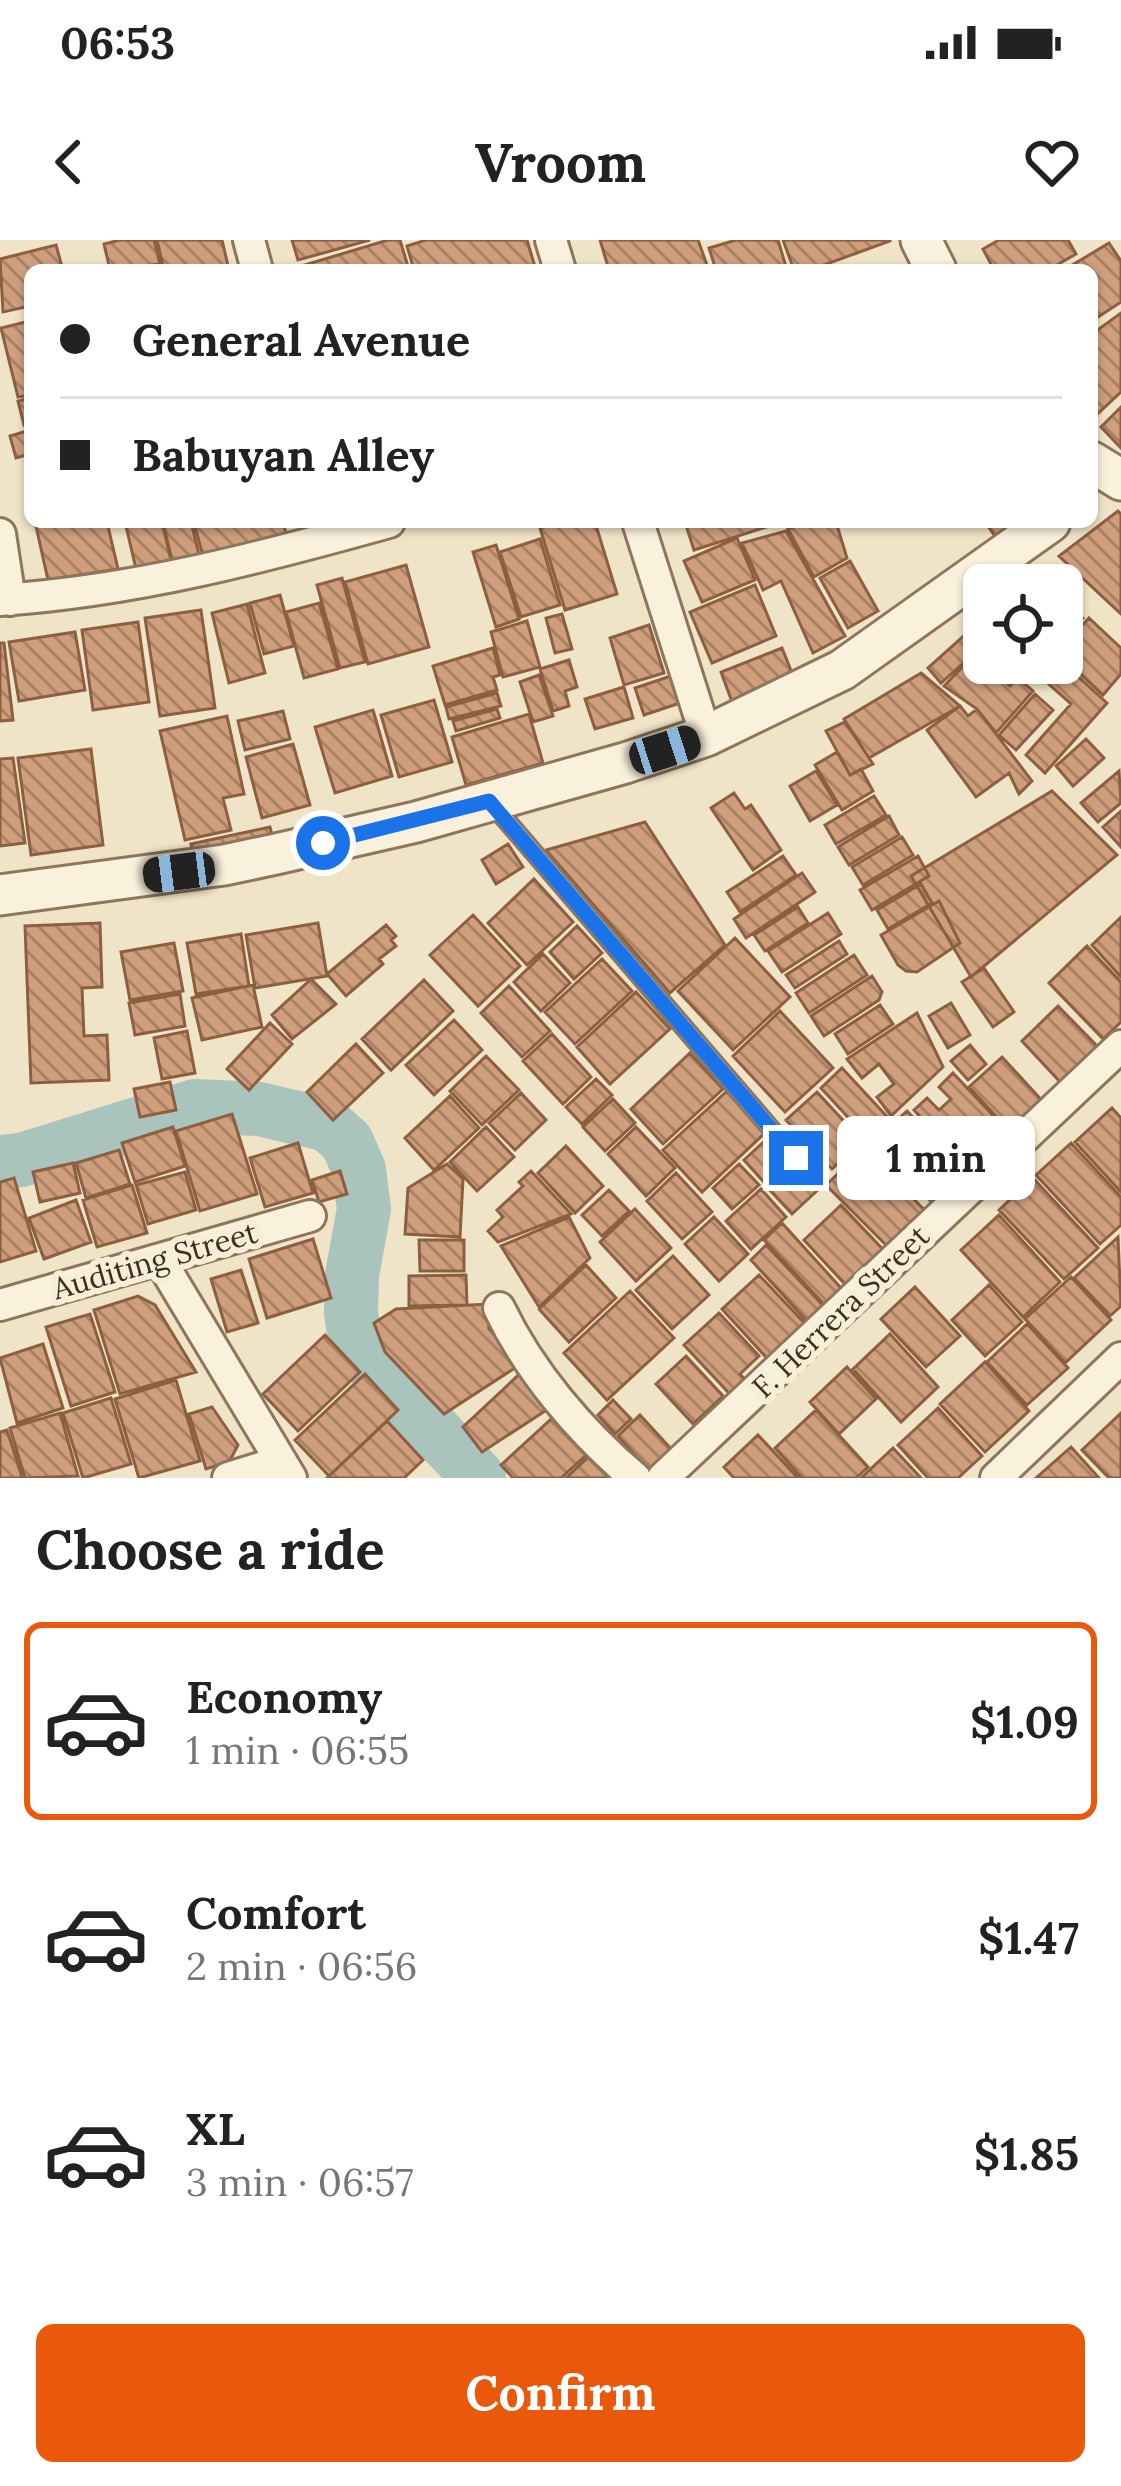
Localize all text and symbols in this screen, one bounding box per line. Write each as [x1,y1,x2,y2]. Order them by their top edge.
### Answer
text: 06:53 [60,14,175,71]
text: Vroom [475,128,646,197]
icon: back [36,129,102,195]
icon: heart [1019,129,1085,195]
text: General Avenue [132,311,470,368]
text: Babuyan Alley [132,426,434,483]
map controls [963,564,1083,684]
button: locate [963,564,1083,684]
car [625,722,705,778]
route start [296,816,350,870]
car [141,850,217,894]
callout: 1 min [838,1116,1036,1200]
route end [769,1131,823,1185]
text: 1 min [886,1133,986,1183]
street label: Auditing Street [47,1213,262,1309]
street label: F. Herrera Street [744,1217,937,1406]
text: Choose a ride [36,1515,385,1584]
icon: car [42,1667,150,1775]
text: Economy [186,1668,382,1725]
text: $1.09 [970,1693,1079,1750]
text: 1 min · 06:55 [186,1725,409,1775]
icon: car [42,1883,150,1991]
text: Comfort [186,1884,366,1941]
text: $1.47 [978,1909,1079,1966]
text: 2 min · 06:56 [186,1941,417,1991]
icon: car [42,2099,150,2207]
text: XL [186,2100,245,2157]
text: $1.85 [974,2125,1079,2182]
text: 3 min · 06:57 [186,2157,414,2207]
button: Confirm [36,2324,1085,2462]

